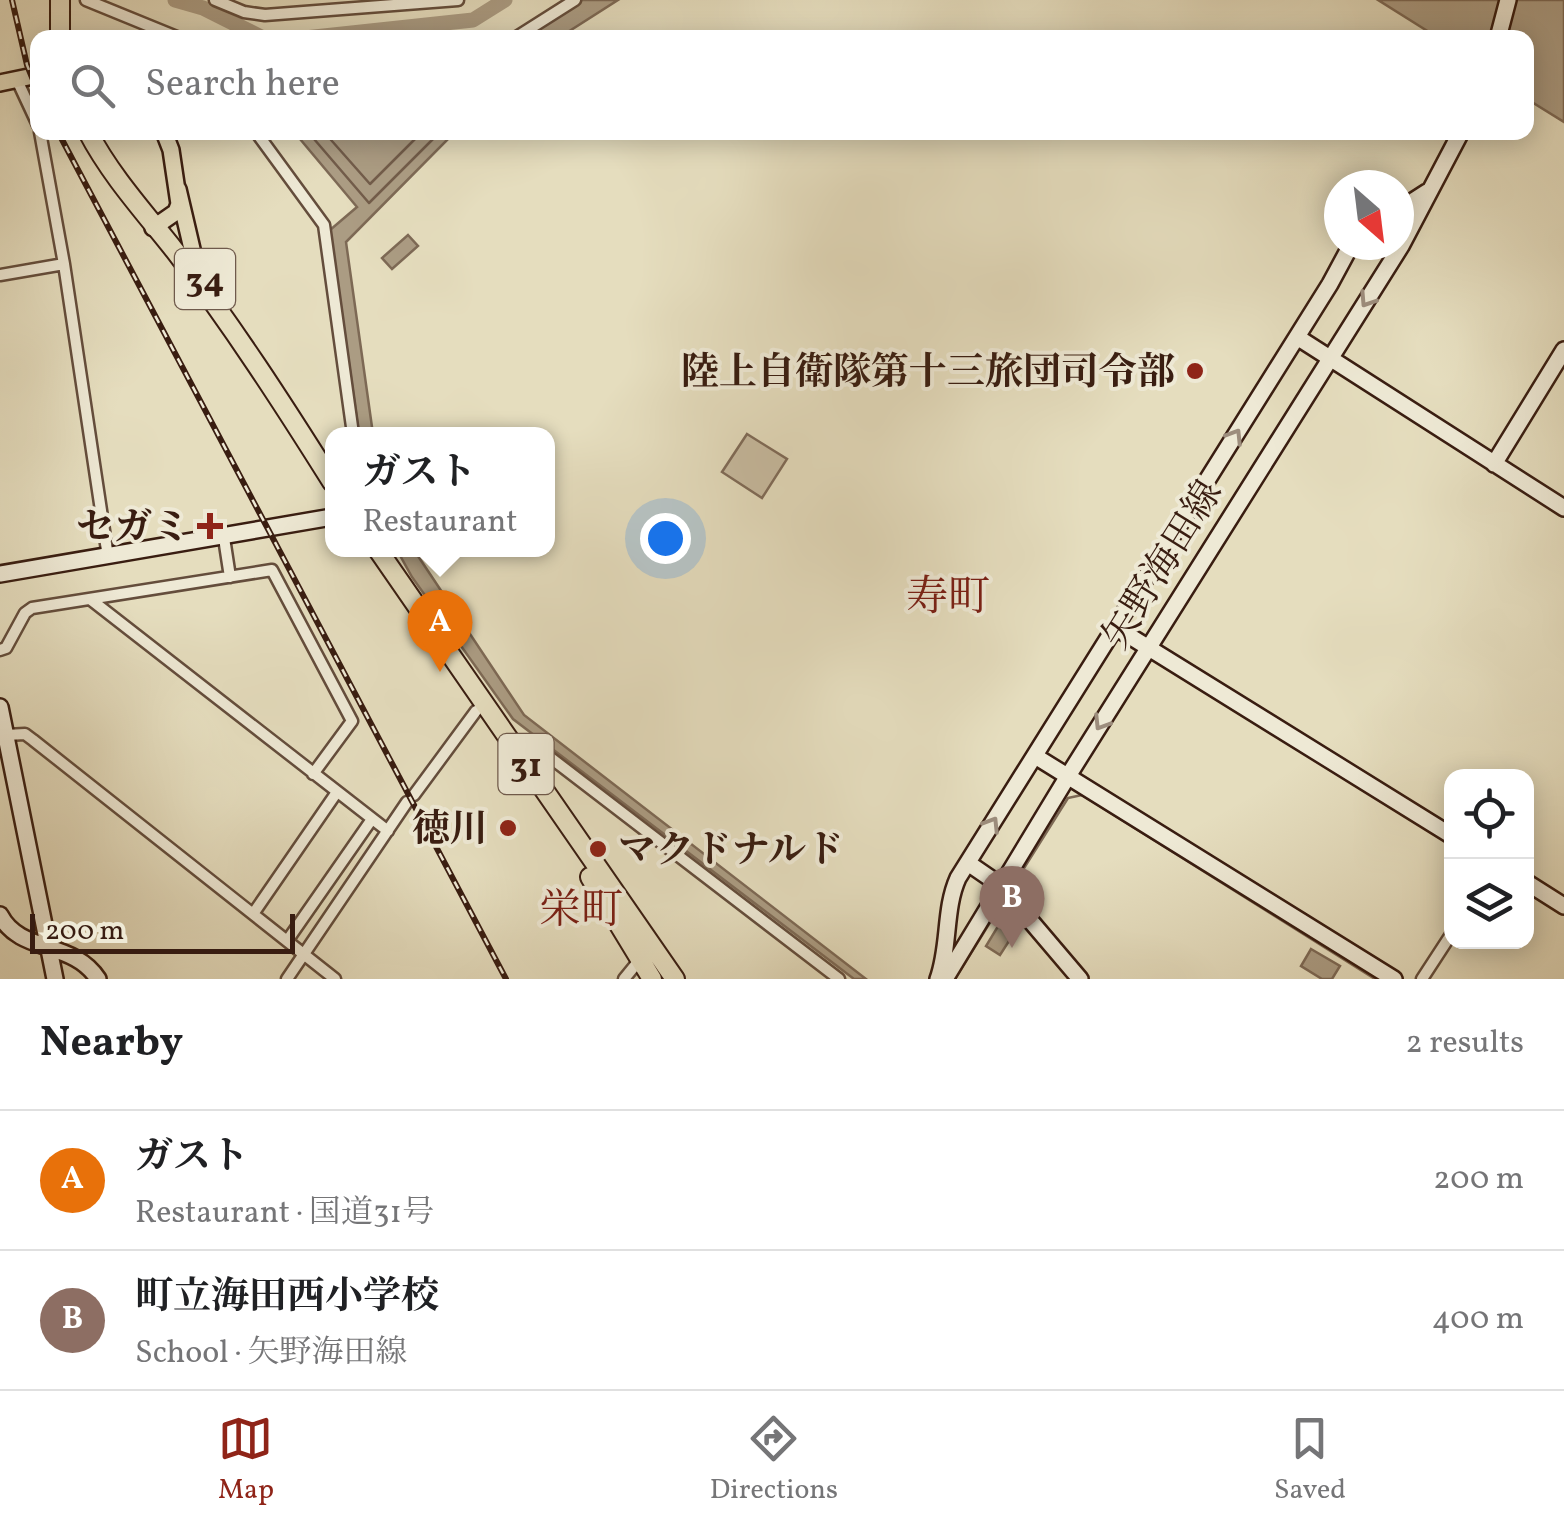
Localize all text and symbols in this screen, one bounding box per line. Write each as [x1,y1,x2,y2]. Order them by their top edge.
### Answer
search box [30,30,1534,140]
icon: search [65,58,120,113]
text: Search here [145,59,340,112]
north arrow [1324,170,1414,260]
road number: 34 [175,249,235,309]
one-way arrow [1360,289,1379,307]
place label: 陸上自衛隊第十三旅団司令部 [681,348,1175,401]
marker: 陸上自衛隊第十三旅団司令部 [1184,360,1206,382]
popup [325,427,555,557]
one-way arrow [1223,428,1242,446]
text: ガスト [362,448,477,501]
street label: 矢野海田線 [1091,471,1237,660]
text: Restaurant [362,501,518,545]
place label: セガミ [76,503,190,556]
your location [640,513,691,564]
marker: セガミ [199,515,221,537]
district label: 寿町 [906,570,990,629]
pin: A [408,590,472,672]
one-way arrow [1094,712,1113,730]
road number: 31 [498,734,554,794]
map controls [1444,769,1534,949]
button: locate [1444,769,1534,859]
place label: 徳川 [412,805,488,858]
marker: 徳川 [497,817,519,839]
one-way arrow [980,817,999,835]
place label: マクドナルド [618,826,844,879]
marker: マクドナルド [587,838,609,860]
button: layers [1444,859,1534,949]
pin: B [980,866,1044,948]
district label: 栄町 [539,883,623,942]
scale bar [30,909,295,954]
text: 200 m [45,912,124,951]
text: Nearby [40,1015,183,1074]
text: 2 results [1406,1022,1524,1066]
text: ガスト [135,1132,249,1185]
text: A [61,1158,84,1202]
text: 200 m [1433,1158,1524,1202]
text: Restaurant · 国道31号 [135,1192,434,1236]
text: 町立海田西小学校 [135,1272,439,1325]
text: B [62,1298,83,1342]
text: 400 m [1432,1298,1524,1342]
text: School · 矢野海田線 [135,1332,408,1376]
tab: Map [218,1411,274,1510]
tab: Directions [710,1411,838,1510]
tab: Saved [1274,1411,1346,1510]

